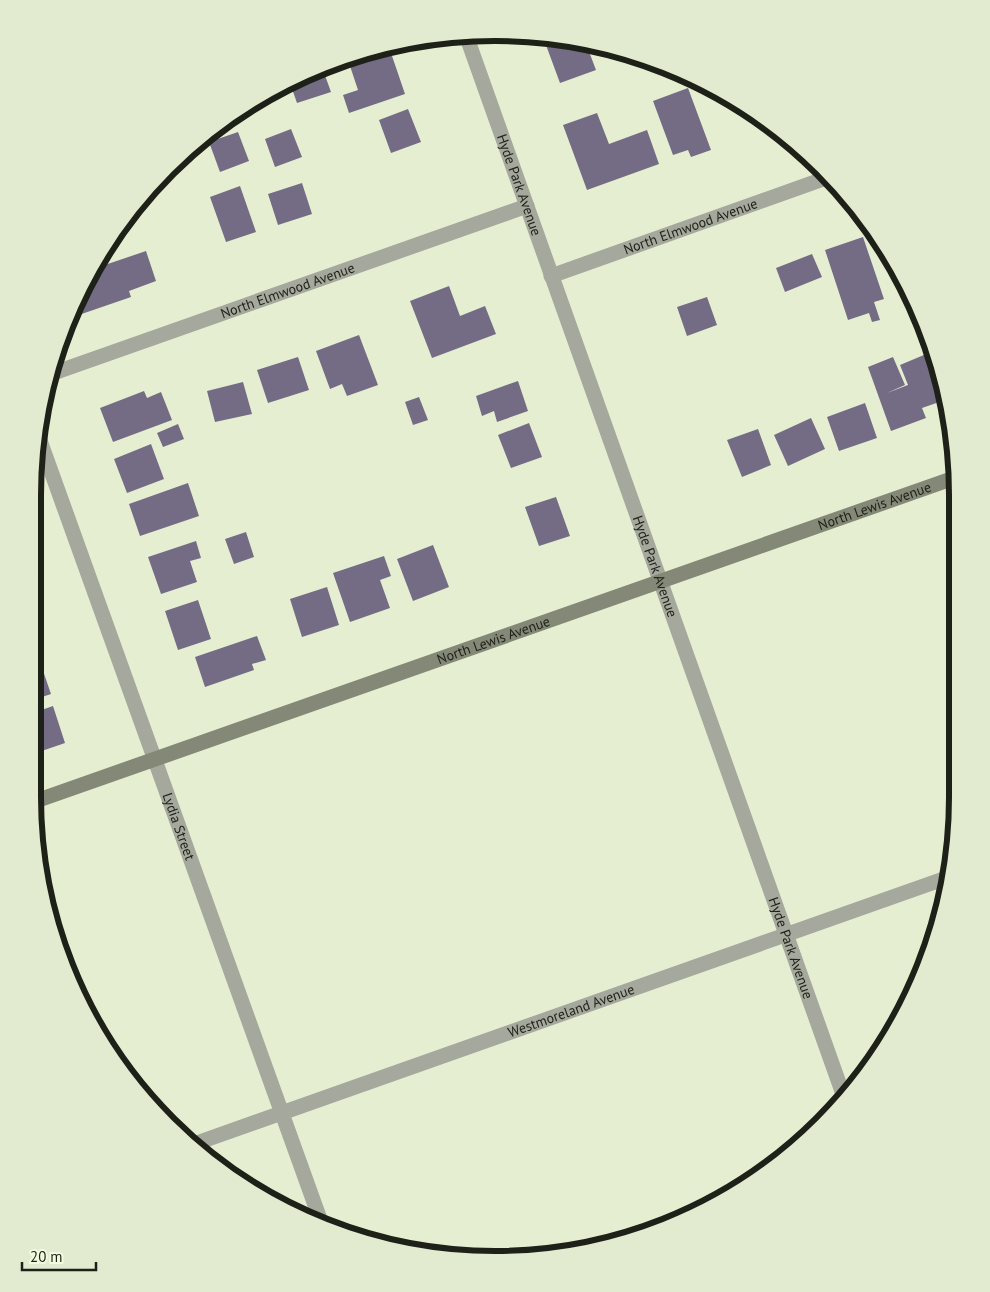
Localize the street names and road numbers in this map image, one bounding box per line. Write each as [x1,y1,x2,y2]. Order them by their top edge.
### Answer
street label: Hyde Park Avenue [493,131,546,238]
street label: North Elmwood Avenue [621,194,760,258]
street label: North Elmwood Avenue [218,259,357,322]
street label: North Lewis Avenue [815,478,933,534]
street label: Hyde Park Avenue [629,513,682,620]
street label: North Lewis Avenue [434,612,552,668]
street label: Lydia Street [158,790,199,863]
street label: Hyde Park Avenue [765,895,817,1001]
street label: Westmoreland Avenue [505,980,637,1041]

